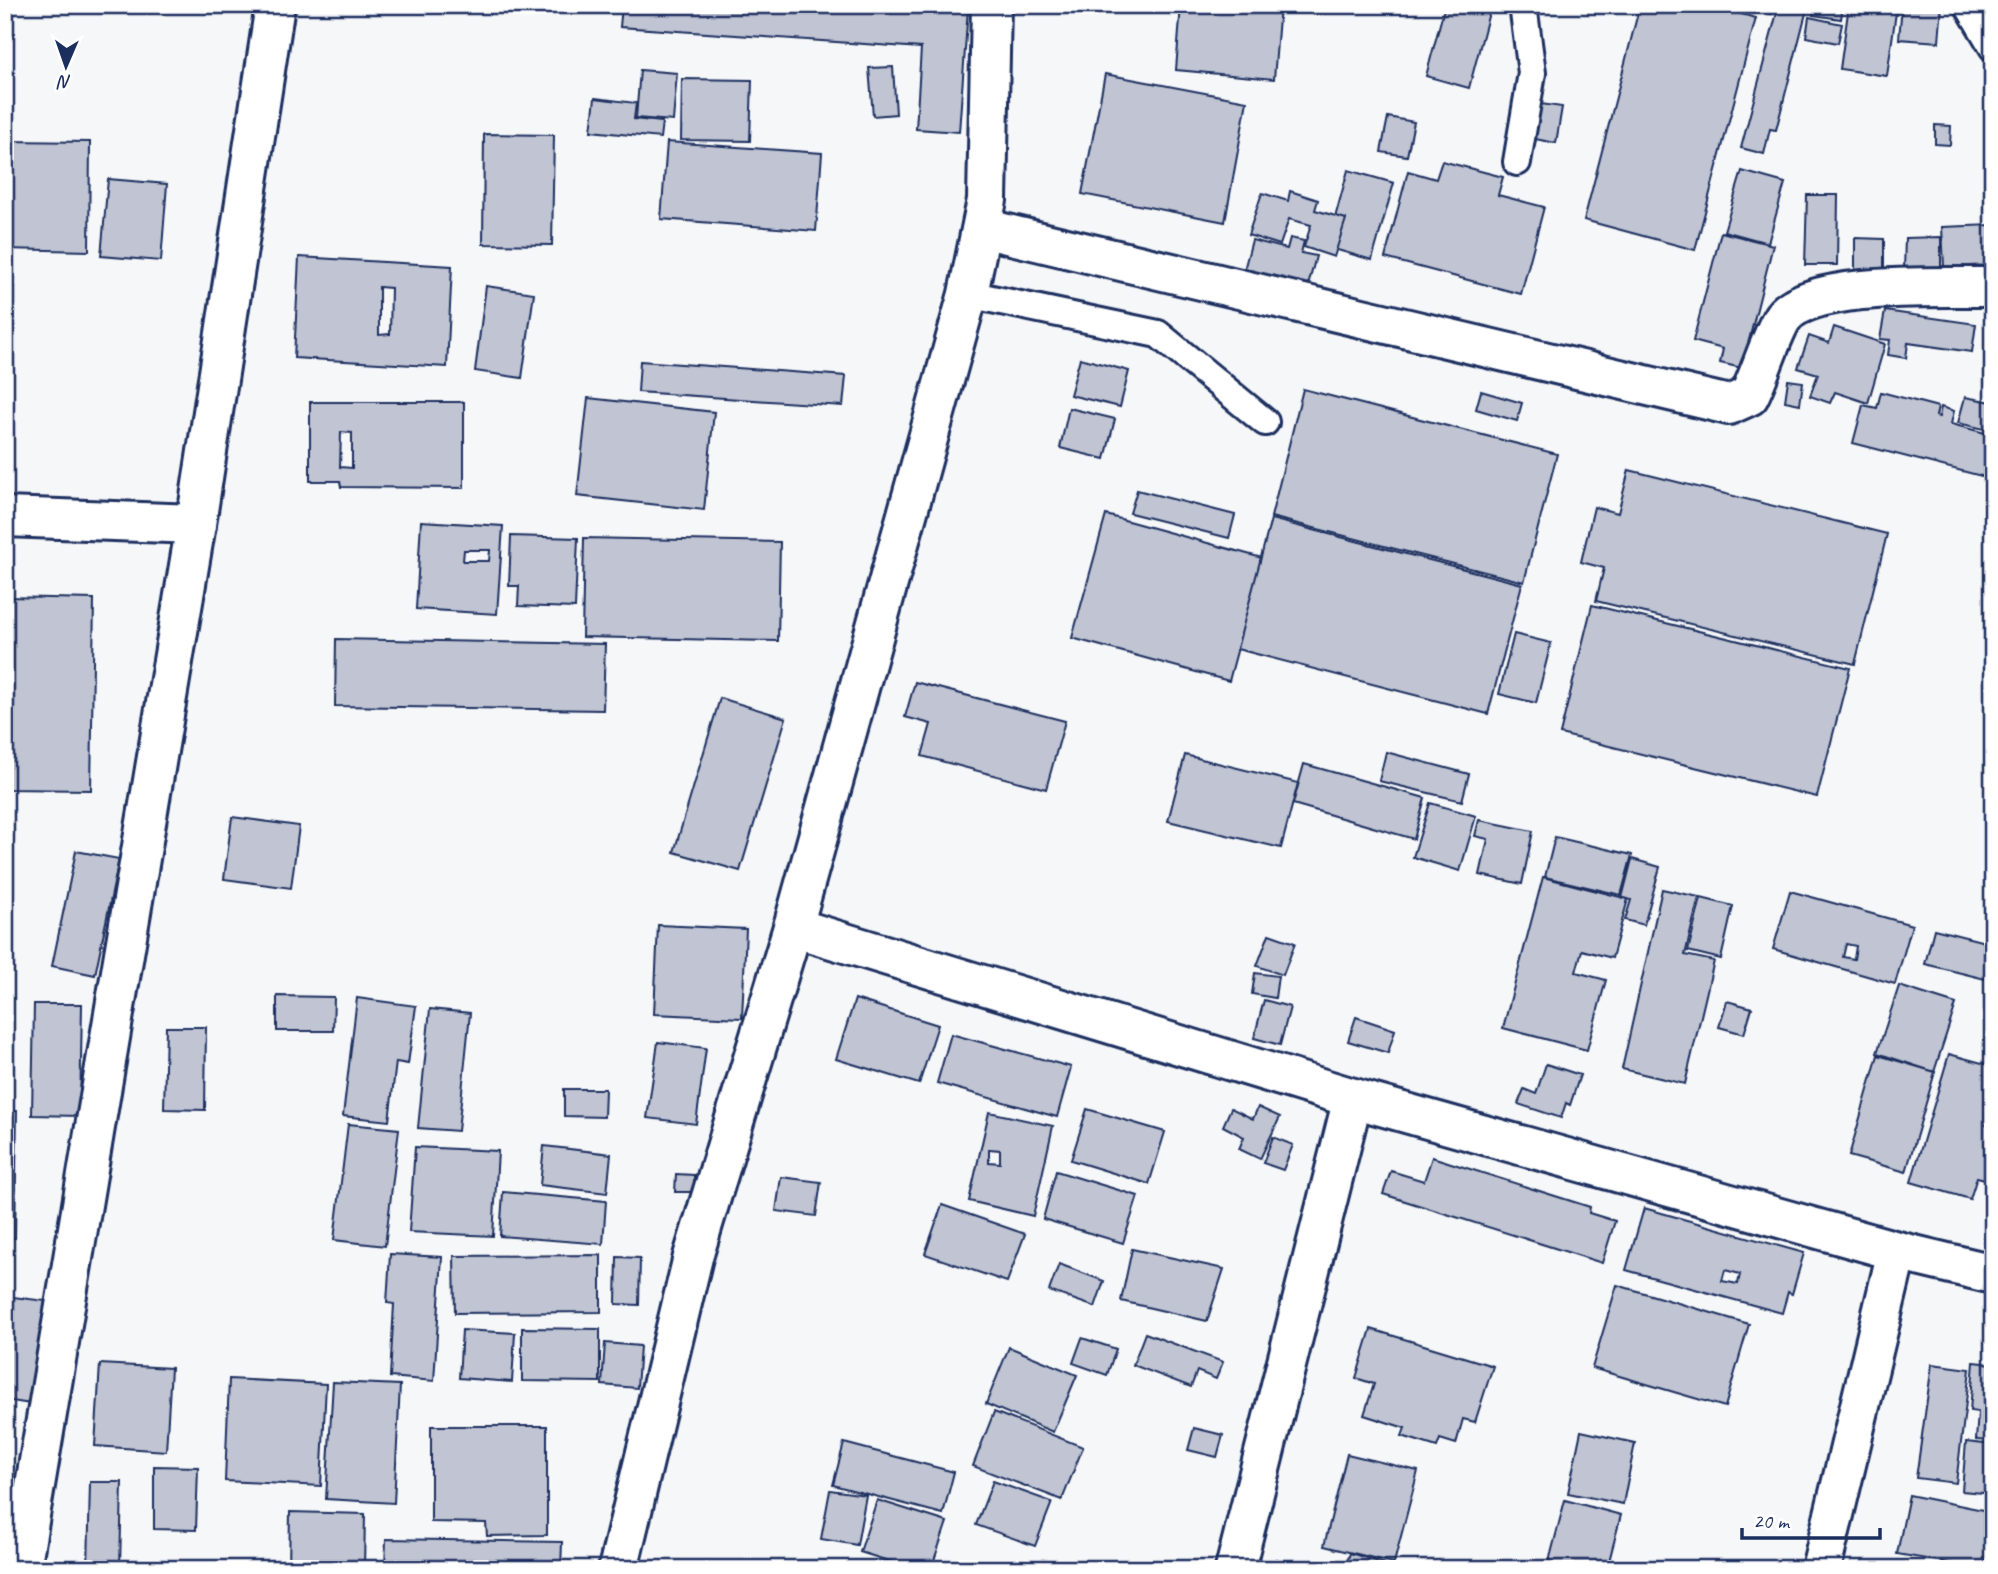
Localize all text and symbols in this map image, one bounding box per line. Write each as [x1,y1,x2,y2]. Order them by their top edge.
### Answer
north arrow [32,32,102,102]
text: N [56,70,72,94]
scale bar [1742,1497,1881,1541]
text: 20 m [1753,1508,1791,1534]

